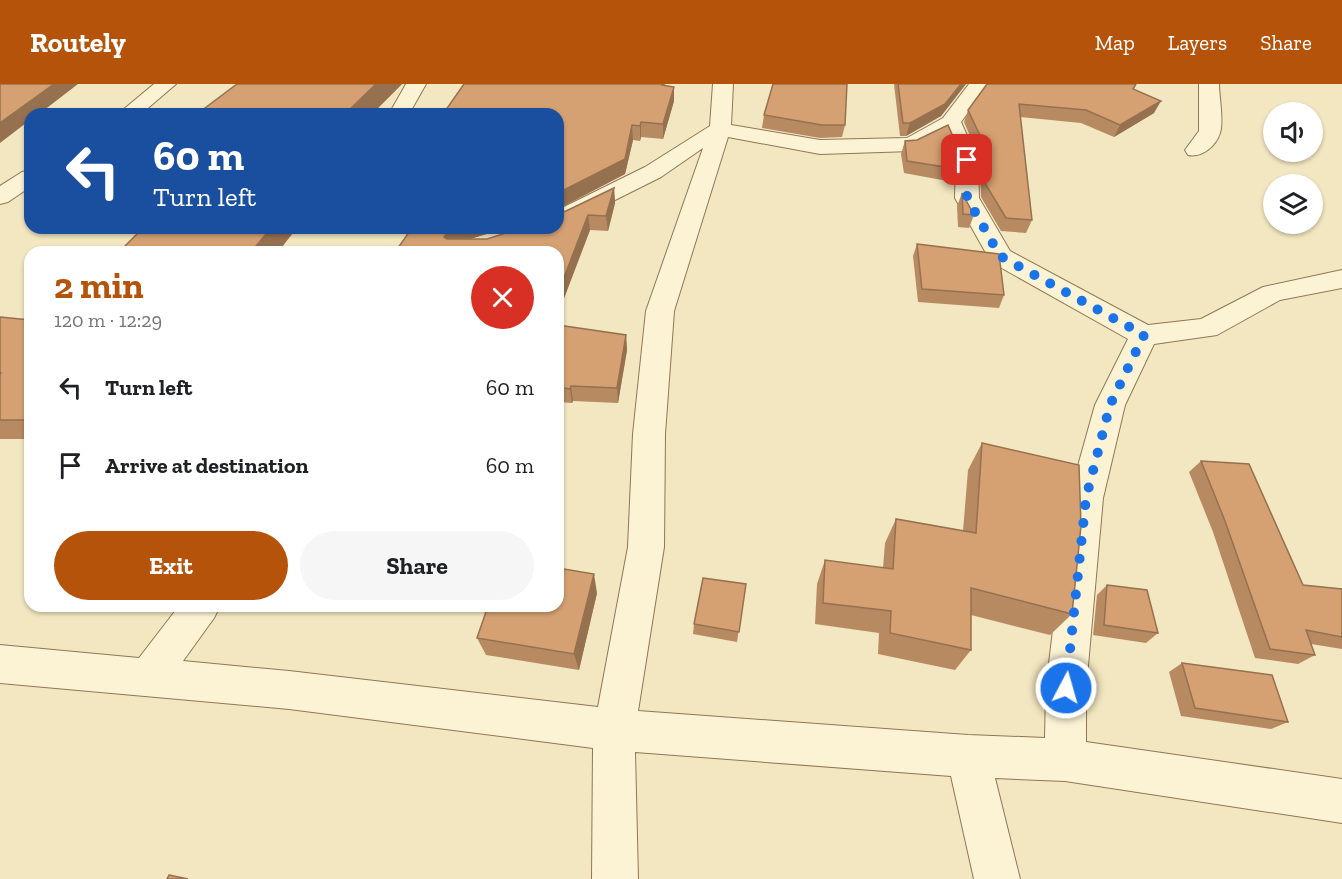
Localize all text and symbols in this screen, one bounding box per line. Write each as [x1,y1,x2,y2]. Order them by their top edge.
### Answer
text: Routely [30,26,126,59]
text: Map [1095,30,1135,55]
text: Layers [1168,30,1227,55]
text: Share [1260,30,1312,55]
map controls [1263,102,1323,234]
button: sound [1263,102,1323,162]
text: 60 m [153,130,244,181]
icon: left [54,132,132,210]
pin [941,134,992,185]
icon: arrive [950,143,983,176]
button: layers [1263,174,1323,234]
text: Turn left [153,181,256,213]
text: 2 min [54,264,144,307]
button: close [471,266,534,329]
text: 120 m · 12:29 [54,308,162,332]
icon: left [54,371,87,404]
text: Turn left [105,374,192,401]
text: 60 m [486,374,534,401]
icon: arrive [54,449,87,482]
text: Arrive at destination [105,452,308,479]
text: 60 m [486,452,534,479]
button: Exit [54,531,288,600]
button: Share [300,531,534,600]
position arrow [1034,656,1098,720]

